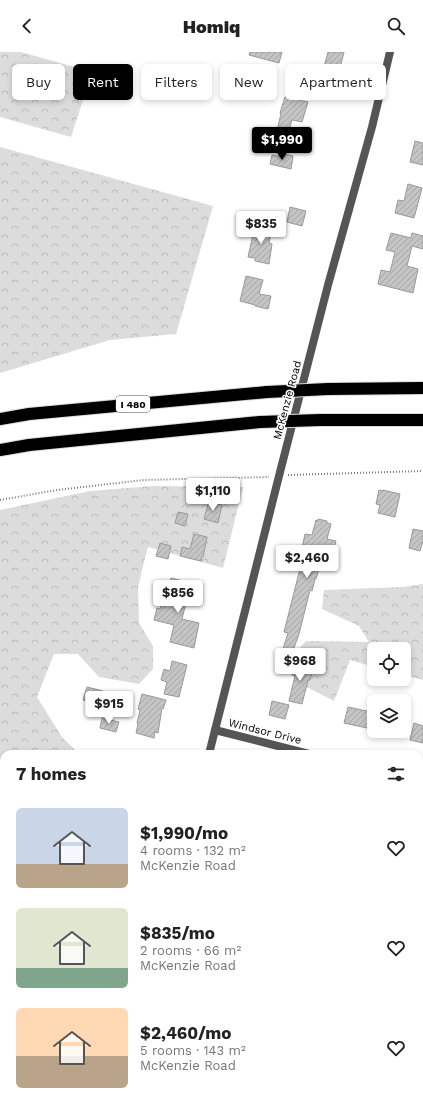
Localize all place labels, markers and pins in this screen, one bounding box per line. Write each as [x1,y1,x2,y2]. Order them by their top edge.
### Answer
pin: $1,990 [249,127,315,161]
pin: $835 [237,211,285,245]
pin: $1,110 [180,478,246,512]
pin: $2,460 [274,545,340,579]
pin: $856 [154,580,202,614]
pin: $968 [276,648,324,682]
pin: $915 [85,691,133,725]

